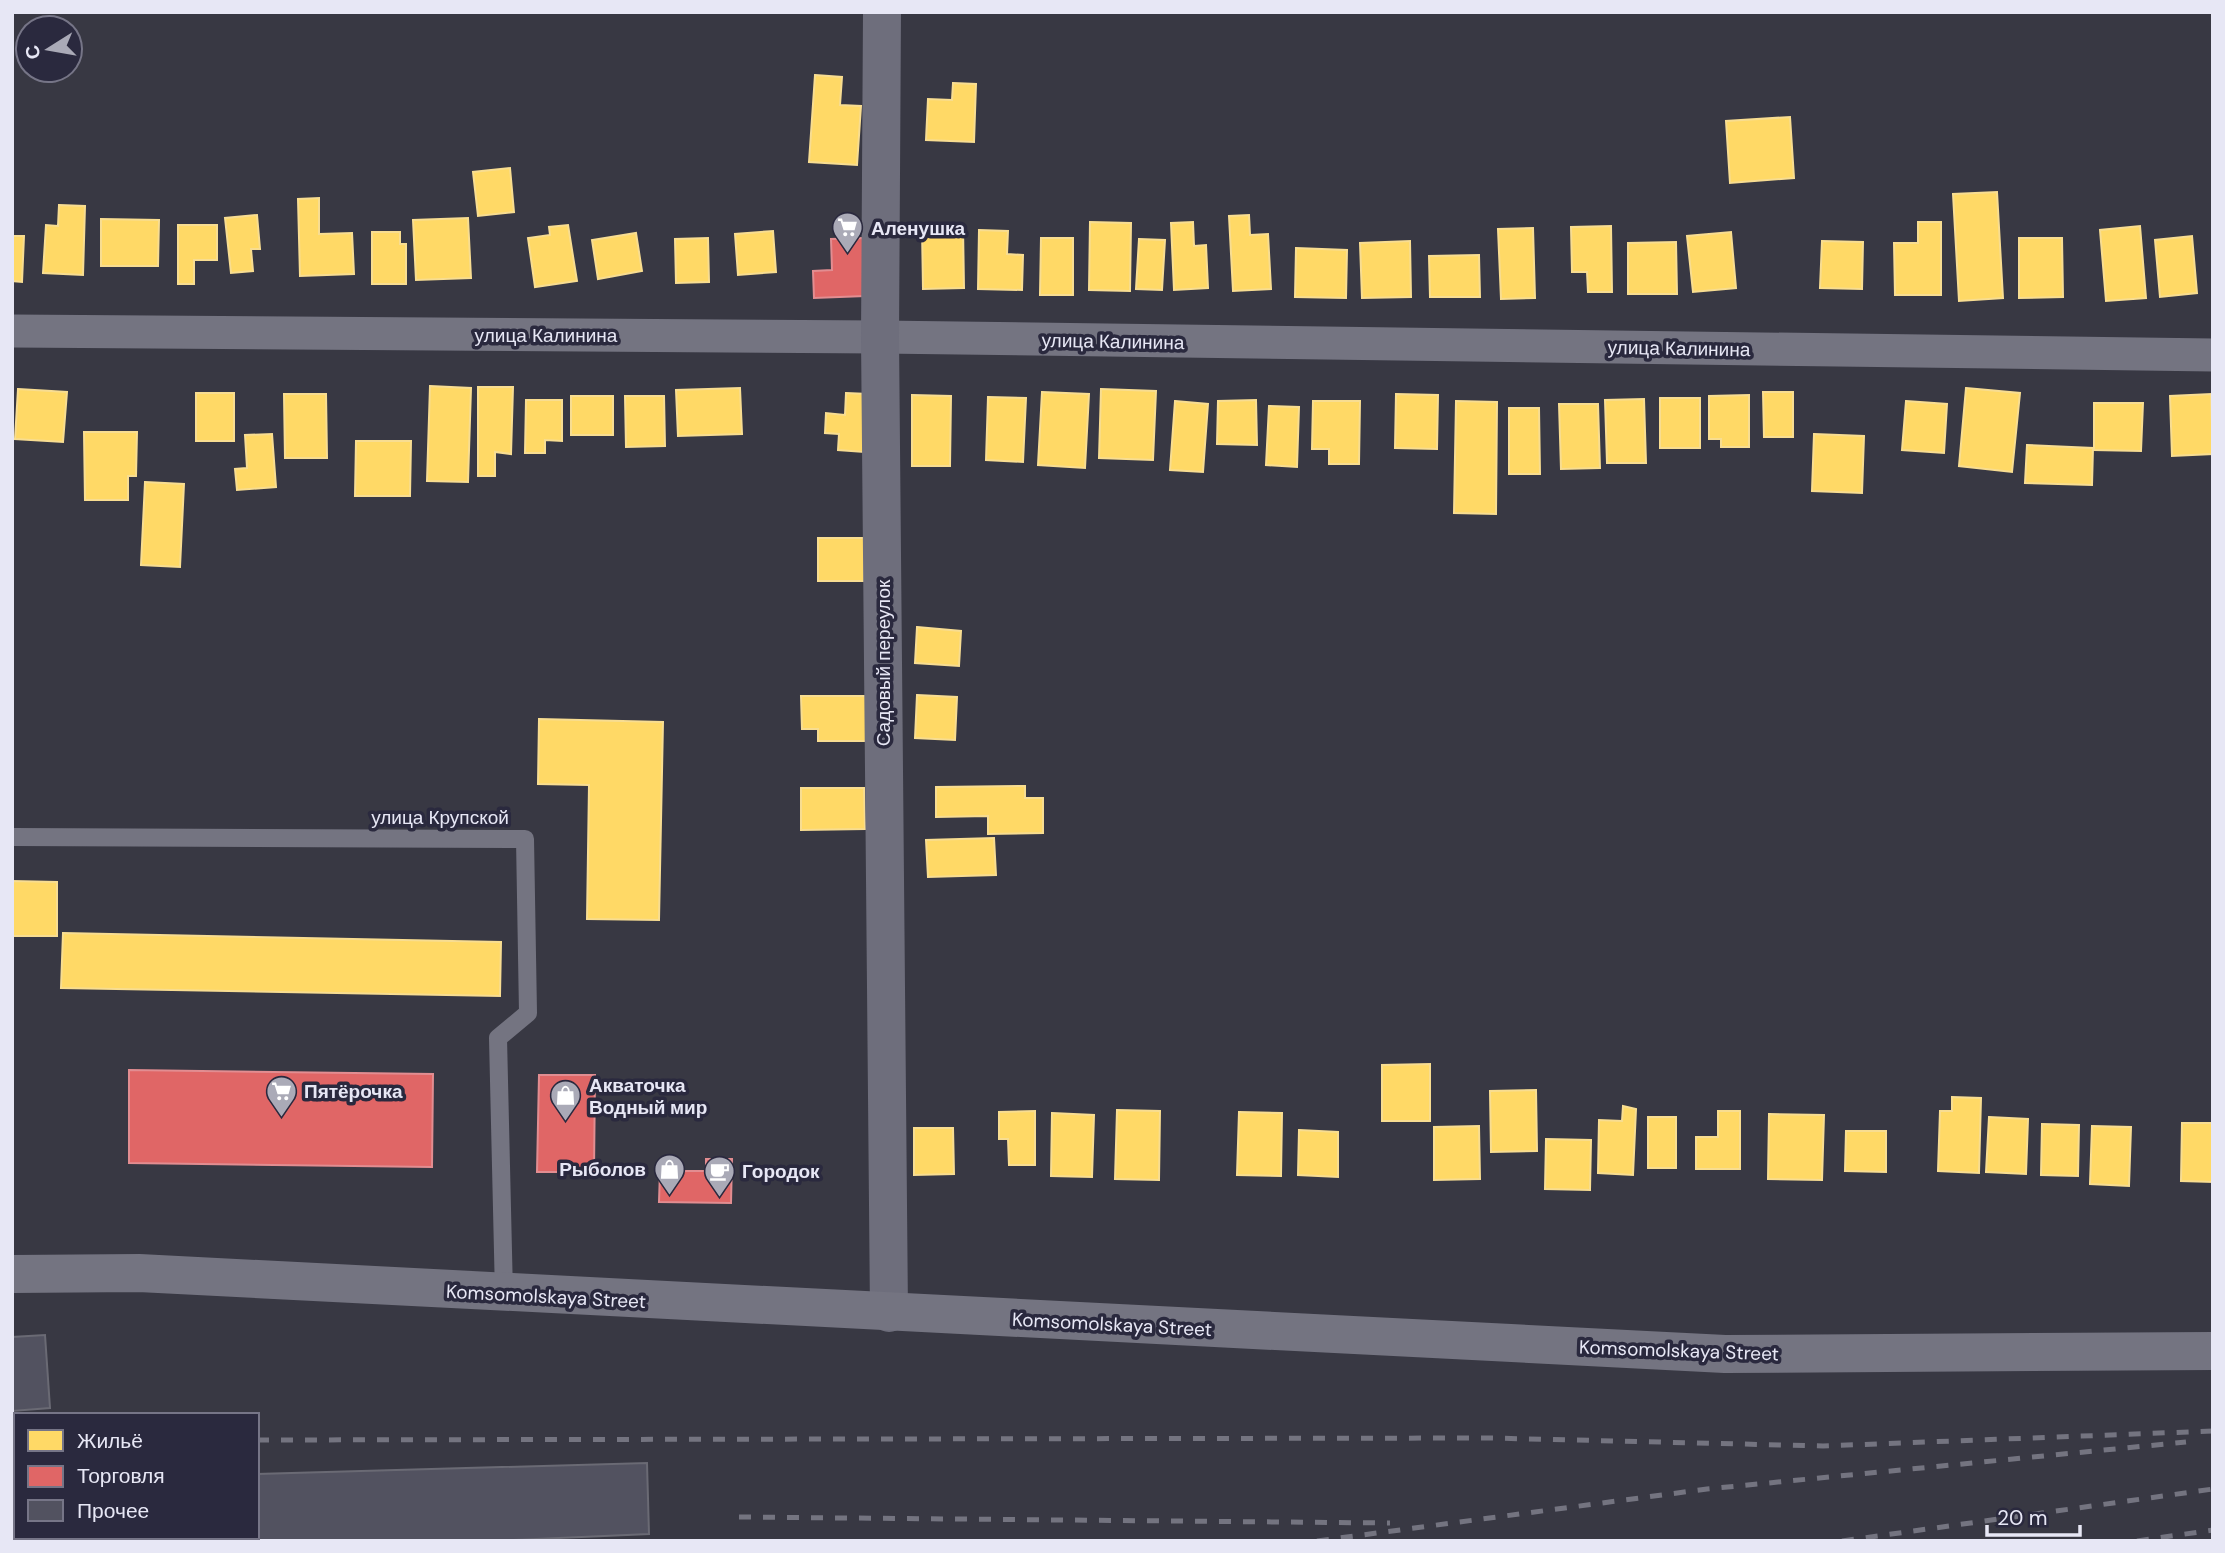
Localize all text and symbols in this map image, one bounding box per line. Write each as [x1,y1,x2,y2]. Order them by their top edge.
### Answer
north arrow [14,14,84,84]
text: С [19,43,46,61]
supermarket icon: Аленушка [831,211,865,255]
place label: Аленушка [871,216,965,241]
street label: улица Калинина [475,323,618,348]
street label: улица Калинина [1041,328,1185,355]
street label: улица Калинина [1607,335,1751,362]
street label: Садовый переулок [871,579,896,746]
street label: улица Крупской [371,805,509,830]
place label: Акваточка Водный мир [589,1073,707,1120]
supermarket icon: Пятёрочка [264,1074,298,1118]
place label: Пятёрочка [304,1079,403,1104]
shop icon: Акваточка Водный мир [549,1079,583,1123]
shop icon: Рыболов [652,1152,686,1196]
cafe icon: Городок [702,1154,736,1198]
place label: Рыболов [559,1157,646,1182]
place label: Городок [742,1159,820,1184]
street label: Komsomolskaya Street [445,1279,647,1314]
street label: Komsomolskaya Street [1011,1307,1213,1342]
street label: Komsomolskaya Street [1578,1335,1779,1366]
legend [14,1413,259,1539]
text: Жильё [77,1427,143,1455]
text: Торговля [77,1462,165,1490]
scale bar [1987,1494,2080,1538]
text: Прочее [77,1497,149,1525]
text: 20 m [1997,1504,2048,1532]

